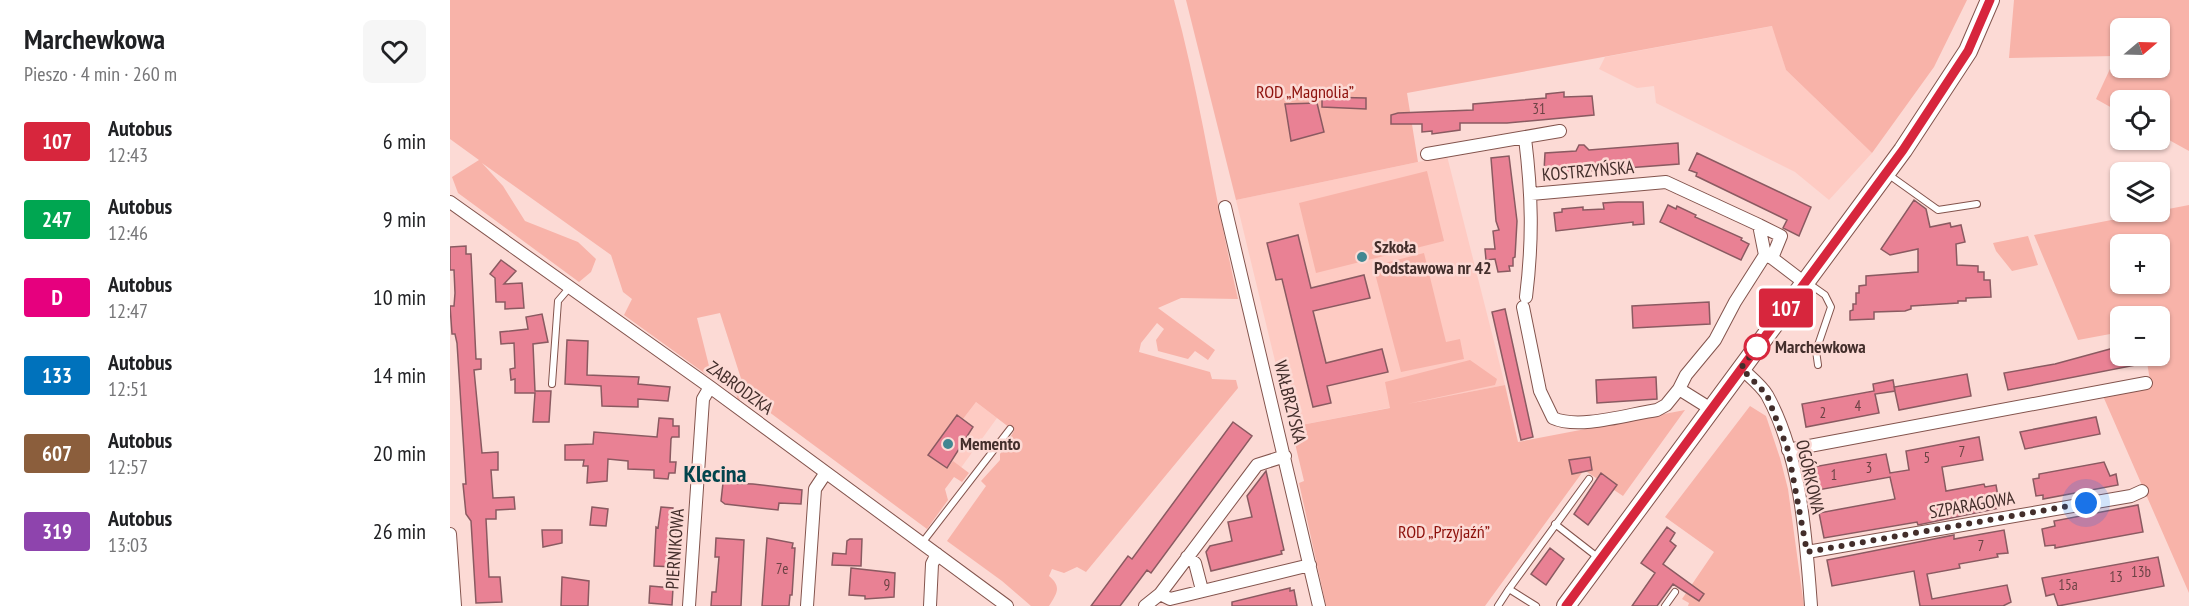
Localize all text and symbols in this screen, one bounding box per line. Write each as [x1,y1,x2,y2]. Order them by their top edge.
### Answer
north arrow [2110,18,2170,78]
map controls [2110,18,2170,366]
text: Marchewkowa [24,20,165,57]
button: heart [363,20,426,83]
text: Pieszo · 4 min · 260 m [24,61,177,87]
park label: ROD „Magnolia” [1256,80,1354,103]
button: locate [2110,90,2170,150]
house number: 31 [1532,99,1546,118]
text: Autobus [108,114,172,142]
text: 6 min [383,127,426,155]
text: 107 [42,128,72,155]
text: 12:43 [108,142,148,168]
street label: KOSTRZYŃSKA [1541,155,1635,186]
button: layers [2110,162,2170,222]
text: Autobus [108,192,172,220]
text: 9 min [383,205,426,233]
text: 247 [42,206,72,233]
text: 12:46 [108,220,148,246]
button: + [2110,234,2170,294]
place label: Szkoła Podstawowa nr 42 [1374,235,1492,279]
marker: Szkoła Podstawowa nr 42 [1355,250,1369,264]
text: Autobus [108,270,172,298]
text: 10 min [373,283,426,311]
text: D [51,284,63,311]
line badge: 107 [1752,288,1820,328]
text: 107 [1771,295,1801,322]
text: 12:47 [108,298,148,324]
button: − [2110,306,2170,366]
marker: Marchewkowa [1744,334,1770,360]
place label: Marchewkowa [1775,335,1866,358]
text: Autobus [108,348,172,376]
street label: ZABRODZKA [703,356,778,420]
street label: WAŁBRZYSKA [1269,358,1312,446]
text: 14 min [373,361,426,389]
text: 133 [42,362,72,389]
text: 12:51 [108,376,148,402]
house number: 4 [1855,396,1862,415]
house number: 2 [1820,403,1826,422]
text: Autobus [108,426,172,454]
place label: Memento [960,432,1021,455]
marker: Memento [941,437,955,451]
street label: OGÓRKOWA [1791,438,1830,517]
text: 20 min [373,439,426,467]
text: 607 [42,440,72,467]
house number: 7 [1959,442,1965,461]
house number: 5 [1924,448,1930,467]
text: 12:57 [108,454,148,480]
district label: Klecina [683,458,747,489]
house number: 3 [1866,458,1872,477]
house number: 1 [1831,465,1837,484]
street label: SZPARAGOWA [1927,486,2017,523]
your location [2071,488,2101,518]
text: Autobus [108,504,172,532]
street label: PIERNIKOWA [660,507,689,590]
text: 26 min [373,517,426,545]
text: 319 [42,518,72,545]
park label: ROD „Przyjaźń” [1398,520,1490,543]
text: 13:03 [108,532,148,558]
house number: 7 [1978,536,1984,555]
house number: 7e [776,559,788,578]
house number: 13b [2131,562,2151,581]
house number: 13 [2109,567,2123,586]
house number: 9 [884,575,890,594]
house number: 15a [2058,575,2078,594]

